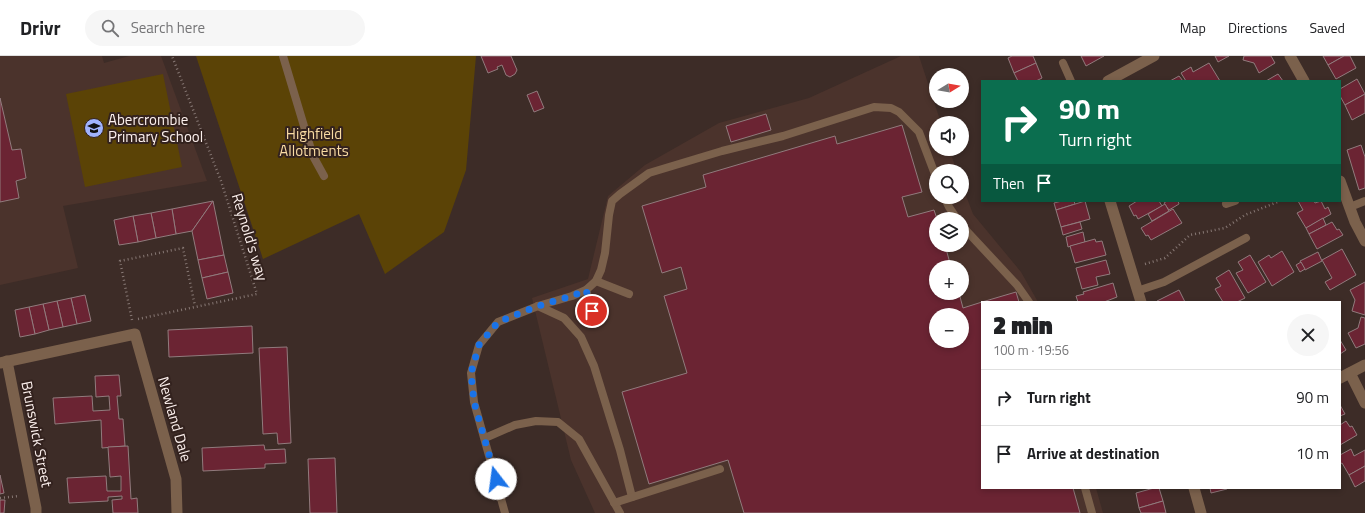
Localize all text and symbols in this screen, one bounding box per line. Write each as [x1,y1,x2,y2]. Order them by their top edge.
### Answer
search box [85,10,365,46]
text: Drivr [20,13,61,42]
text: Search here [131,16,205,39]
icon: search [99,17,121,39]
text: Map [1180,17,1206,38]
text: Directions [1228,17,1287,38]
text: Saved [1309,17,1345,38]
north arrow [929,68,969,108]
map controls [929,68,969,348]
text: 90 m [1059,87,1120,130]
icon: right [993,96,1045,148]
place label: Abercrombie Primary School [108,108,203,148]
button: sound [929,116,969,156]
school or university icon: Abercrombie Primary School [83,117,105,139]
park label: Highfield Allotments [279,122,349,162]
text: Turn right [1059,126,1132,153]
button: search [929,164,969,204]
text: Then [993,172,1025,195]
icon: arrive [1033,172,1055,194]
street label: Reynold's way [226,190,274,284]
button: layers [929,212,969,252]
button: + [929,260,969,300]
pin [575,294,609,328]
icon: arrive [581,300,603,322]
text: 2 min [993,307,1053,343]
button: − [929,308,969,348]
button: close [1287,314,1329,356]
text: 100 m · 19:56 [993,340,1069,360]
street label: Newland Dale [152,374,198,464]
street label: Brunswick Street [15,379,59,490]
text: Turn right [1027,386,1091,409]
text: 90 m [1296,386,1329,409]
icon: right [993,387,1015,409]
text: Arrive at destination [1027,442,1160,465]
text: 10 m [1296,442,1329,465]
icon: arrive [993,443,1015,465]
position arrow [475,458,517,500]

